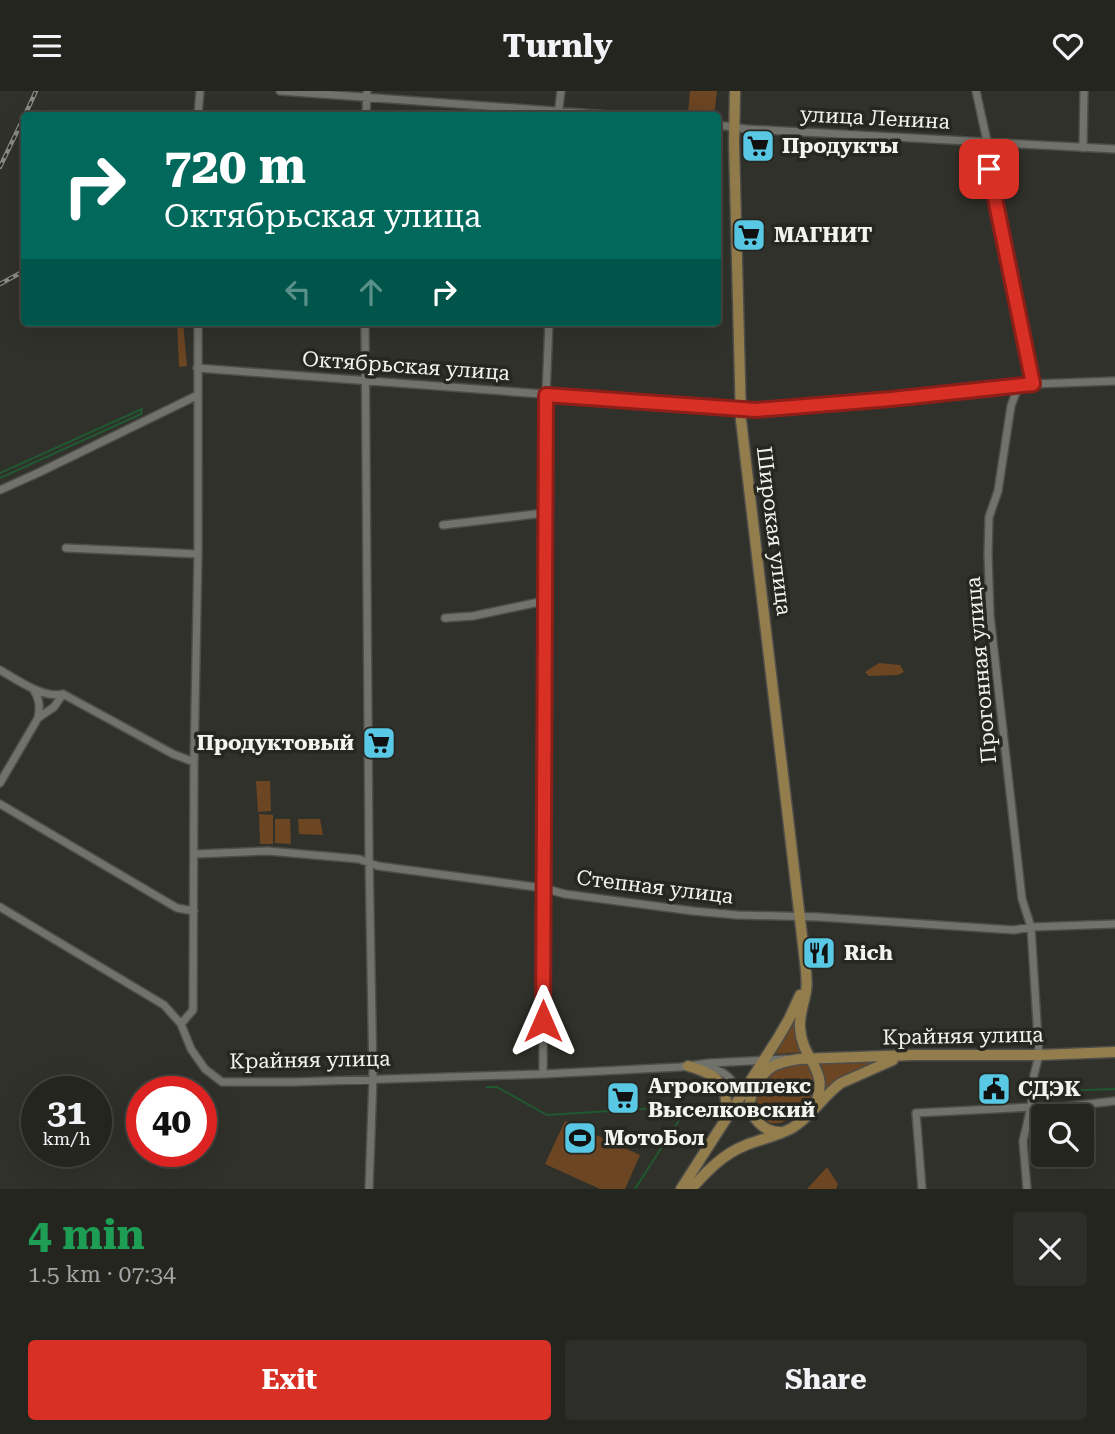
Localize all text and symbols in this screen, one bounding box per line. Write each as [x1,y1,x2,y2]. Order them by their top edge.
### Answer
icon: menu [28,27,66,65]
text: Turnly [502,27,613,65]
icon: heart [1049,27,1087,65]
street label: улица Ленина [799,102,951,134]
supermarket icon: Продукты [739,127,777,165]
place label: Продукты [782,134,898,158]
text: 720 m [164,138,306,195]
pin [959,139,1019,199]
icon: right [49,140,140,231]
icon: arrive [970,150,1008,188]
text: Октябрьская улица [164,197,481,235]
supermarket icon: МАГНИТ [730,216,768,254]
place label: МАГНИТ [774,223,872,247]
icon: left [279,273,317,311]
icon: ahead [352,273,390,311]
icon: right [425,273,463,311]
street label: Октябрьская улица [301,347,511,385]
street label: Широкая улица [752,445,796,617]
street label: Прогонная улица [961,575,1001,764]
supermarket icon: Продуктовый [360,724,398,762]
place label: Продуктовый [197,731,354,755]
street label: Степная улица [575,865,736,909]
restaurant icon: Rich [800,934,838,972]
place label: Rich [844,941,893,965]
position arrow [506,984,580,1058]
street label: Крайняя улица [882,1023,1044,1049]
street label: Крайняя улица [229,1047,391,1073]
public building icon: СДЭК [975,1070,1013,1108]
place label: Агрокомплекс Выселковский [648,1074,815,1122]
speed limit sign: 40 [126,1076,217,1167]
place label: СДЭК [1018,1077,1081,1101]
supermarket icon: Агрокомплекс Выселковский [604,1079,642,1117]
text: 31 [47,1092,86,1133]
map controls [1031,1104,1094,1167]
button: search [1031,1104,1094,1167]
sports icon: МотоБол [561,1119,599,1157]
place label: МотоБол [604,1126,705,1150]
text: km/h [42,1128,91,1149]
text: 4 min [28,1210,145,1259]
button: close [1013,1212,1087,1286]
text: 1.5 km · 07:34 [28,1261,176,1288]
button: Exit [28,1340,551,1420]
button: Share [565,1340,1087,1420]

